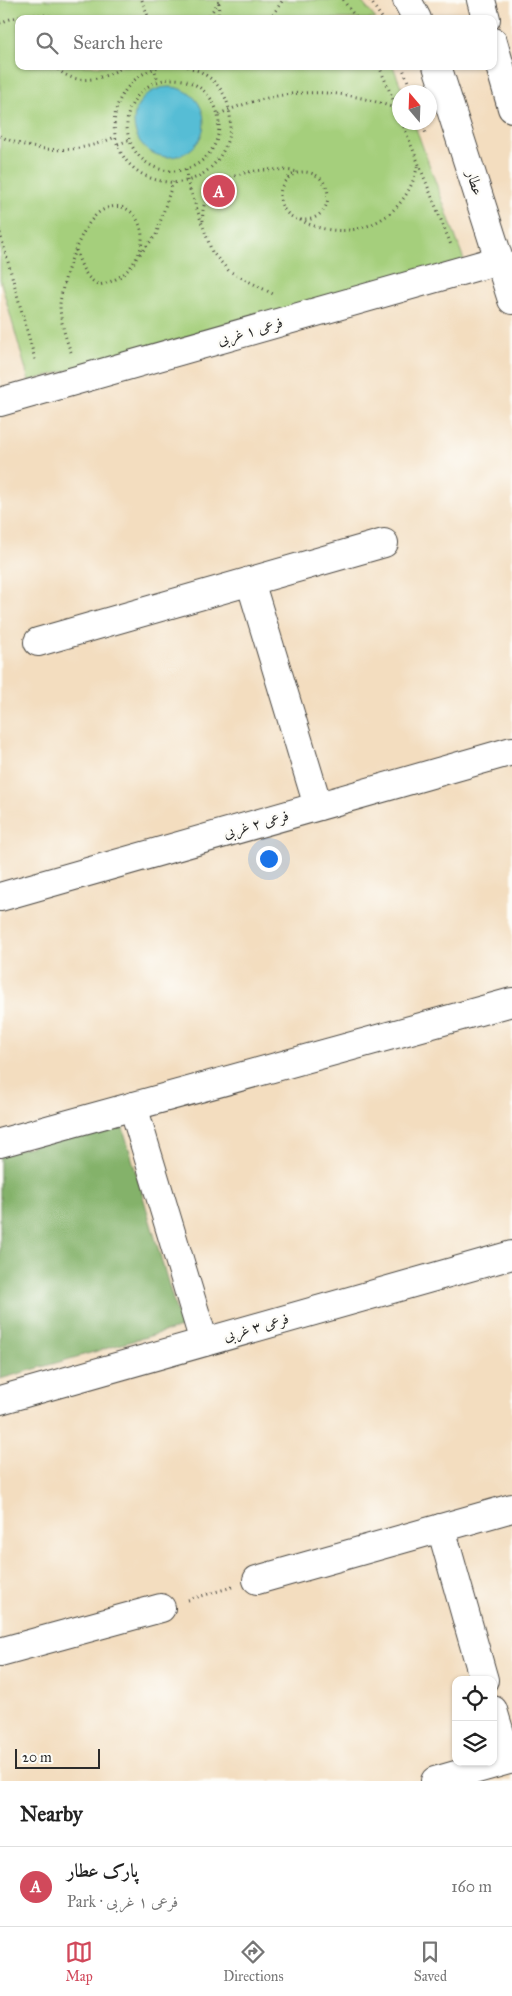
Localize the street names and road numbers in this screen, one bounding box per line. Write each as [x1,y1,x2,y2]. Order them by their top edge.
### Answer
street label: عطار [462,167,487,198]
street label: فرعی ۱ غربی [215,313,285,351]
street label: فرعی ۲ غربی [221,806,291,844]
street label: فرعی ۳ غربی [221,1309,291,1347]

